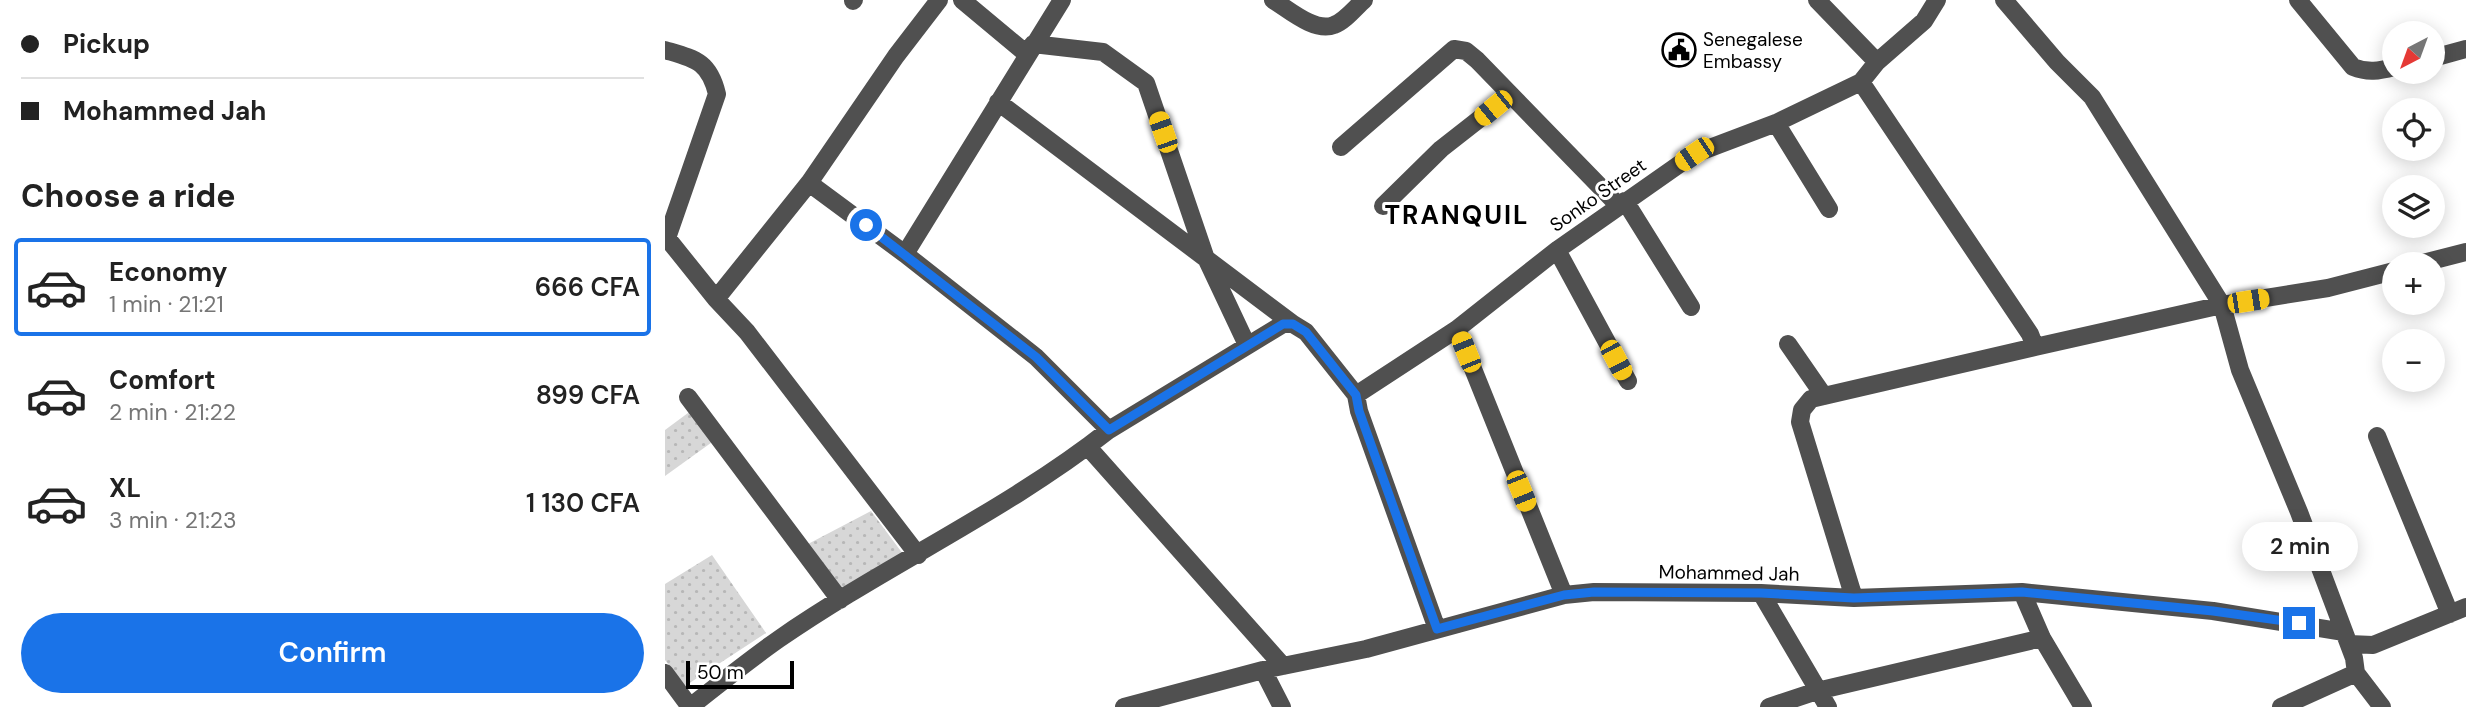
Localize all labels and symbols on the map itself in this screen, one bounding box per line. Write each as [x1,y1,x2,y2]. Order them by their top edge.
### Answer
north arrow [2382,21,2445,84]
place label: Senegalese Embassy [1703,27,1803,74]
public building icon: Senegalese Embassy [1660,31,1698,69]
car [1471,87,1516,129]
car [1147,109,1180,155]
car [1671,134,1718,174]
street label: Sonko Street [1545,153,1651,237]
district label: TRANQUIL [1384,198,1530,232]
route start [850,209,882,241]
car [2226,287,2271,315]
car [1449,329,1484,375]
car [1597,337,1636,383]
car [1504,468,1539,514]
callout: 2 min [2241,522,2357,570]
street label: Mohammed Jah [1658,559,1800,587]
route end [2283,607,2315,639]
scale bar [686,658,795,690]

